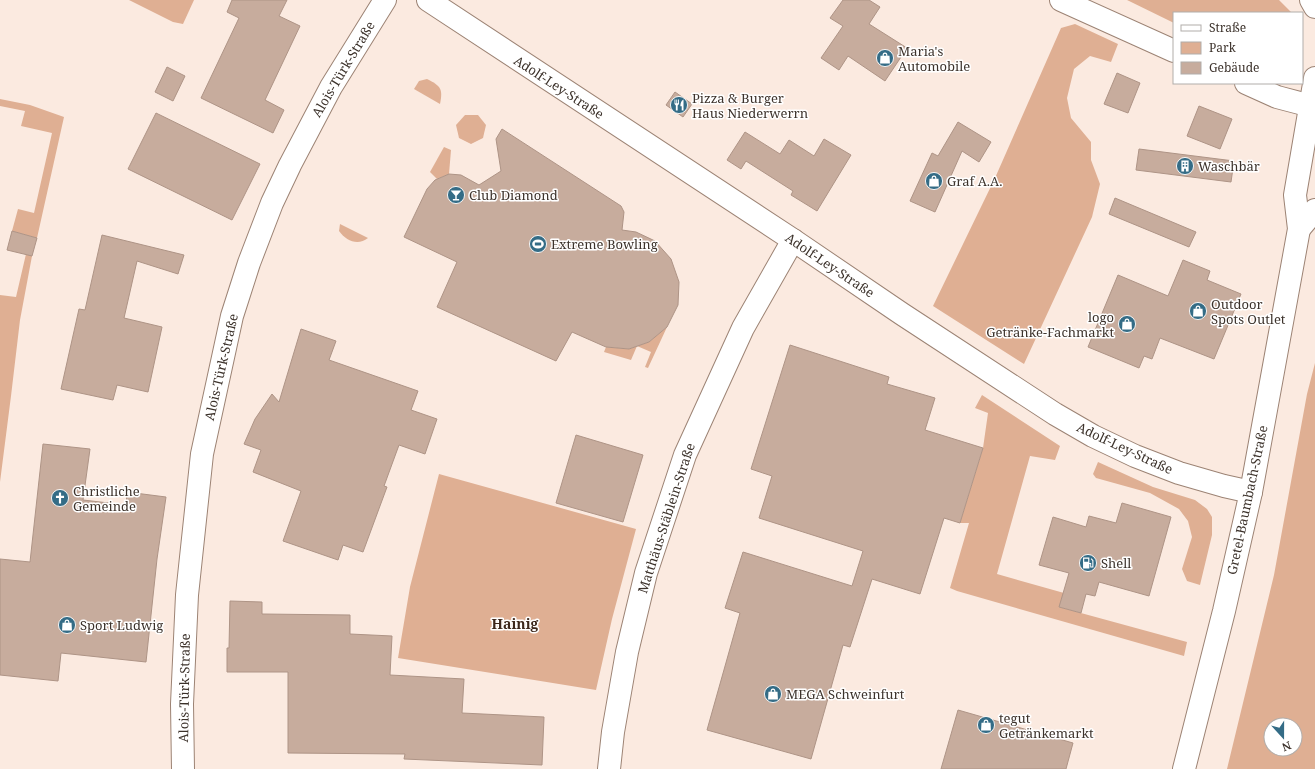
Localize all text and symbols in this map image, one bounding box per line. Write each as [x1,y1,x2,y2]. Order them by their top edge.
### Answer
legend [1173,12,1303,84]
street label: Alois-Türk-Straße [307,18,379,120]
text: Straße [1209,19,1246,36]
text: Park [1209,39,1237,56]
place label: Maria's Automobile [898,42,970,75]
shop icon: Maria's Automobile [875,48,895,68]
street label: Adolf-Ley-Straße [511,51,607,123]
text: Gebäude [1209,59,1260,76]
place label: Pizza & Burger Haus Niederwerrn [692,89,809,122]
restaurant icon: Pizza & Burger Haus Niederwerrn [669,95,689,115]
building icon: Waschbär [1175,156,1195,176]
place label: Waschbär [1198,157,1260,175]
shop icon: Graf A.A. [924,171,944,191]
place label: Graf A.A. [947,172,1002,190]
bar icon: Club Diamond [446,185,466,205]
place label: Club Diamond [469,186,558,204]
street label: Adolf-Ley-Straße [782,228,878,302]
sports icon: Extreme Bowling [528,234,548,254]
place label: Extreme Bowling [551,235,658,253]
place label: Outdoor Spots Outlet [1211,295,1286,328]
shop icon: Outdoor Spots Outlet [1188,301,1208,321]
place label: logo Getränke-Fachmarkt [986,308,1114,341]
street label: Alois-Türk-Straße [200,312,242,422]
shop icon: logo Getränke-Fachmarkt [1117,314,1137,334]
street label: Adolf-Ley-Straße [1074,418,1176,478]
street label: Gretel-Baumbach-Straße [1222,424,1272,576]
street label: Matthäus-Stäblein-Straße [633,440,699,595]
place label: Christliche Gemeinde [73,482,140,515]
church icon: Christliche Gemeinde [50,488,70,508]
fuel station icon: Shell [1078,553,1098,573]
place label: Shell [1101,554,1131,572]
district label: Hainig [492,614,539,633]
shop icon: Sport Ludwig [57,615,77,635]
place label: Sport Ludwig [80,616,163,634]
street label: Alois-Türk-Straße [174,633,194,743]
shop icon: MEGA Schweinfurt [763,684,783,704]
place label: MEGA Schweinfurt [786,685,905,703]
place label: tegut Getränkemarkt [999,709,1094,742]
shop icon: tegut Getränkemarkt [976,715,996,735]
north arrow [1263,717,1303,757]
text: N [1280,738,1293,755]

